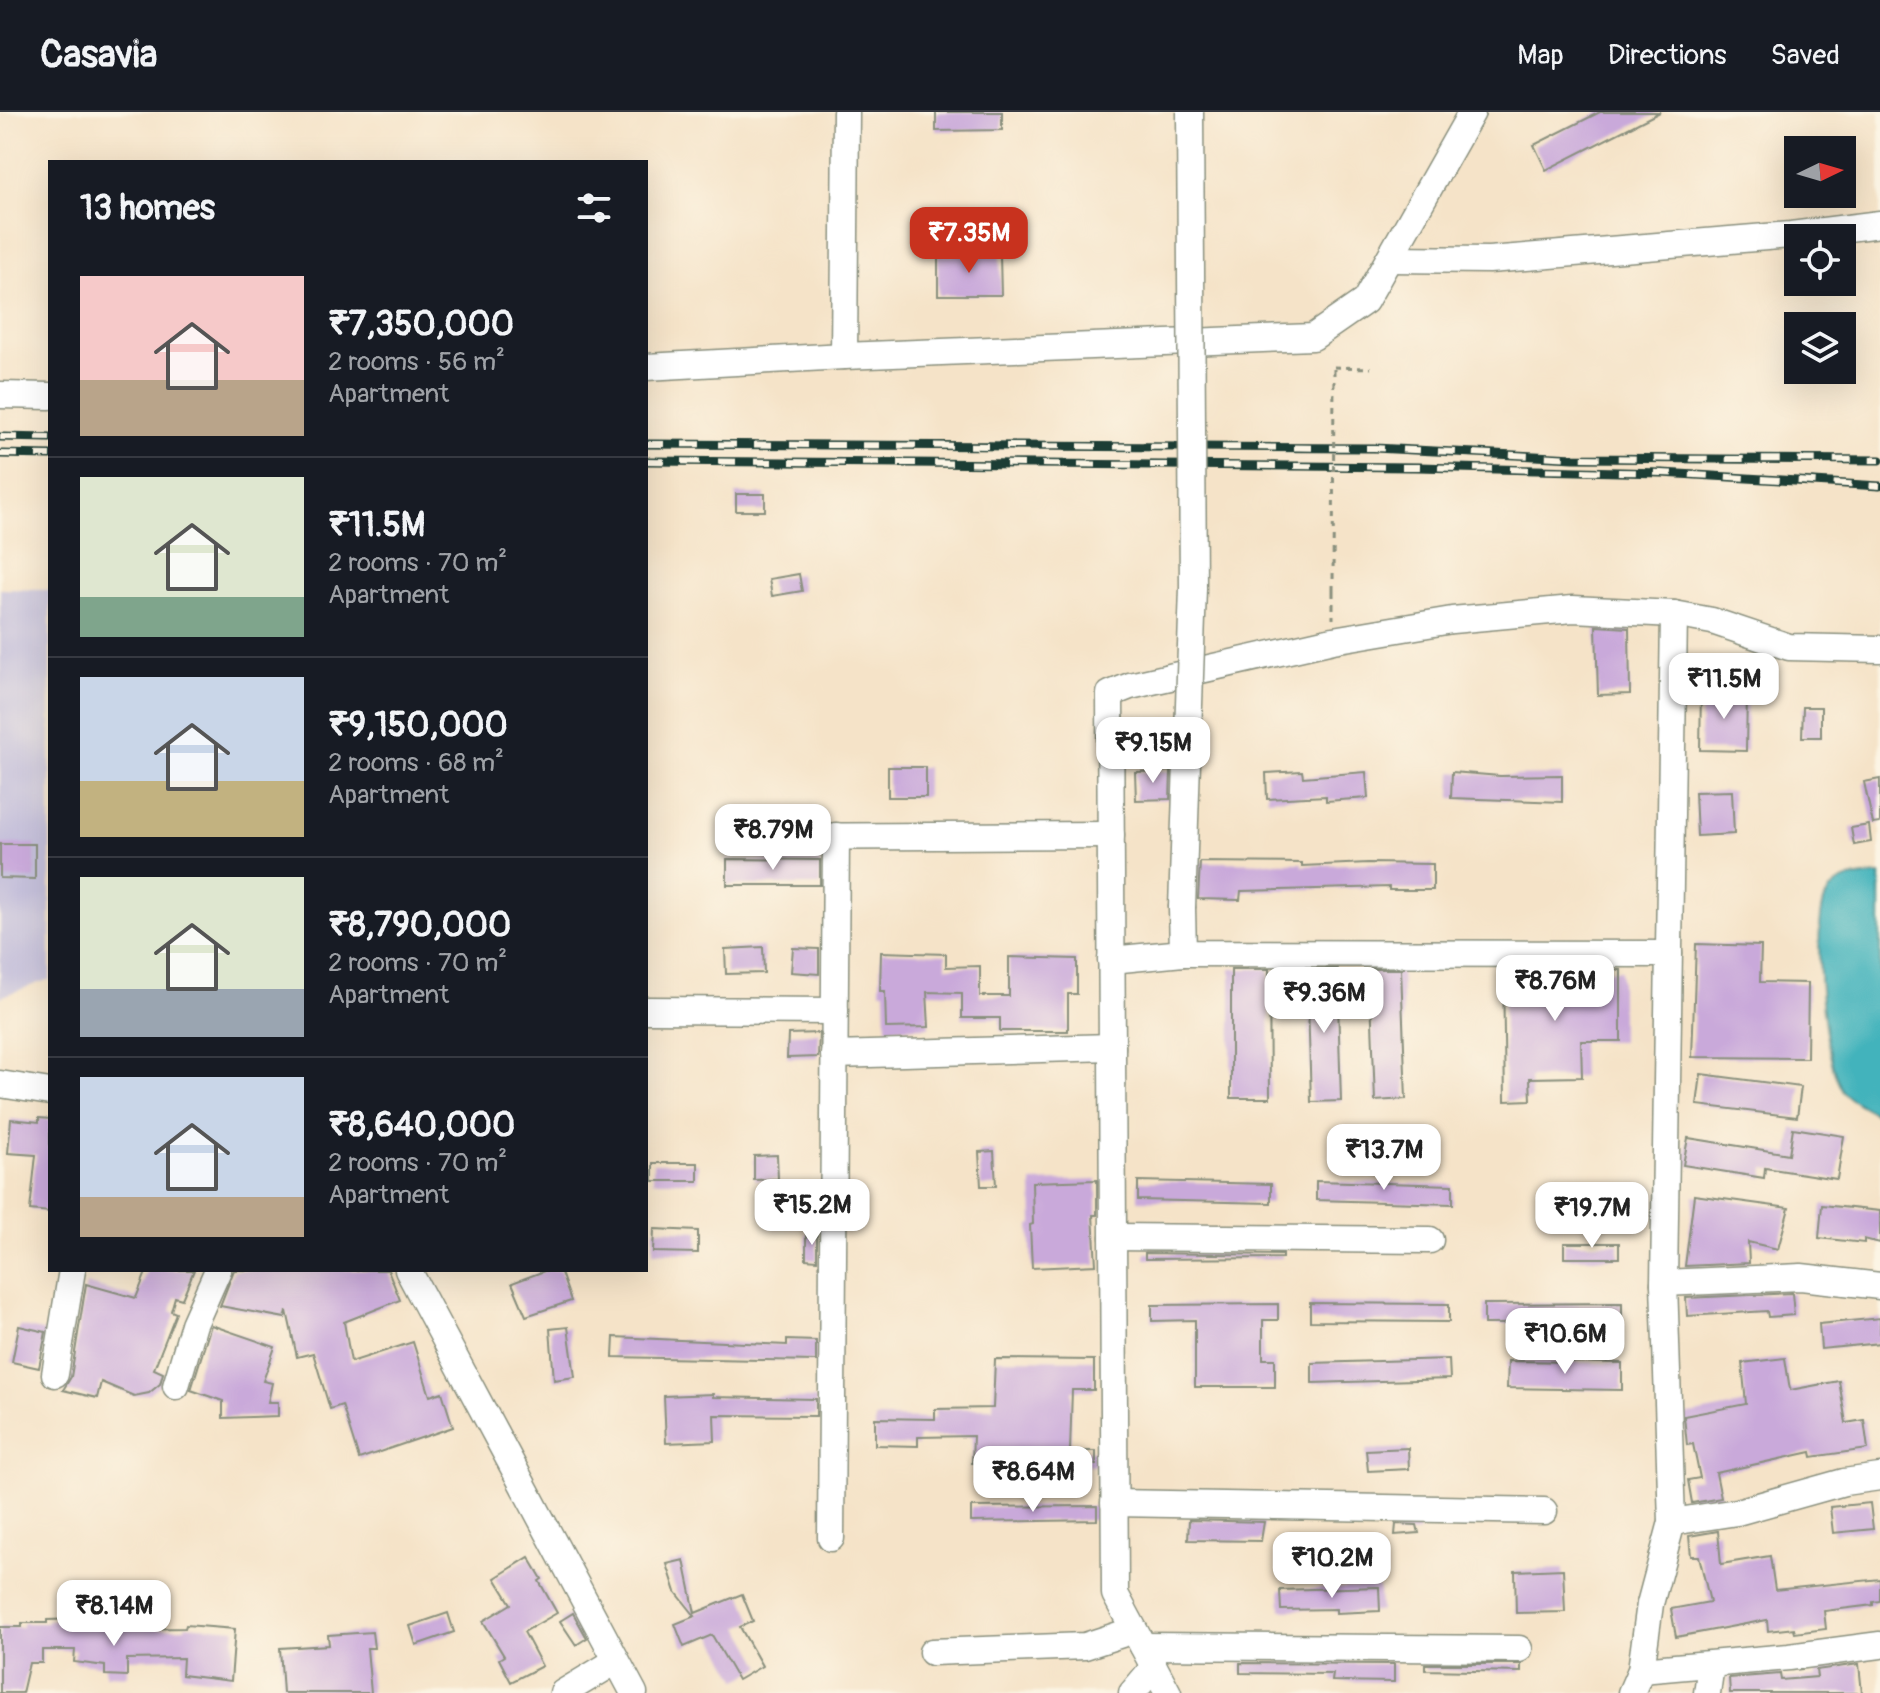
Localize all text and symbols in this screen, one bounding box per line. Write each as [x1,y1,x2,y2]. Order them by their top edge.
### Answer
text: Casavia [40,31,157,79]
text: Map [1517,38,1564,73]
text: Directions [1608,38,1727,73]
text: Saved [1771,38,1840,73]
north arrow [1784,136,1856,208]
map controls [1784,136,1856,384]
icon: filters [572,186,616,230]
text: 13 homes [80,187,215,230]
pin: ₹7.35M [904,207,1034,275]
text: ₹7.35M [928,217,1010,249]
button: locate [1784,224,1856,296]
text: ₹7,350,000 [328,303,514,346]
icon: home [144,308,240,404]
button: layers [1784,312,1856,384]
text: 2 rooms · 56 m² [328,346,505,378]
text: Apartment [328,378,449,410]
text: ₹11.5M [328,504,425,547]
icon: home [144,509,240,605]
text: 2 rooms · 70 m² [328,547,507,579]
text: Apartment [328,579,449,611]
pin: ₹11.5M [1659,653,1789,721]
text: ₹11.5M [1687,663,1761,695]
text: ₹9,150,000 [328,704,508,747]
icon: home [144,709,240,805]
pin: ₹9.15M [1088,717,1218,785]
text: ₹9.15M [1114,727,1192,759]
text: 2 rooms · 68 m² [328,747,504,779]
text: Apartment [328,779,449,811]
pin: ₹8.79M [708,804,838,872]
text: ₹8.79M [733,814,813,846]
text: ₹8,790,000 [328,904,511,947]
icon: home [144,909,240,1005]
text: 2 rooms · 70 m² [328,947,507,979]
pin: ₹8.76M [1490,955,1620,1023]
text: ₹8.76M [1514,965,1596,997]
pin: ₹9.36M [1259,967,1389,1035]
text: ₹9.36M [1282,977,1366,1009]
text: Apartment [328,979,449,1011]
text: ₹8,640,000 [328,1104,515,1147]
icon: home [144,1109,240,1205]
pin: ₹13.7M [1319,1124,1449,1192]
text: ₹13.7M [1345,1134,1423,1166]
text: 2 rooms · 70 m² [328,1147,507,1179]
text: Apartment [328,1179,449,1211]
pin: ₹15.2M [747,1179,877,1247]
pin: ₹19.7M [1527,1182,1657,1250]
text: ₹15.2M [773,1189,851,1221]
text: ₹19.7M [1553,1192,1631,1224]
pin: ₹10.6M [1500,1308,1630,1376]
text: ₹10.6M [1523,1318,1607,1350]
pin: ₹8.64M [968,1446,1098,1514]
text: ₹8.64M [991,1456,1075,1488]
pin: ₹10.2M [1267,1532,1397,1600]
text: ₹10.2M [1291,1542,1373,1574]
pin: ₹8.14M [49,1580,179,1648]
text: ₹8.14M [75,1590,153,1622]

